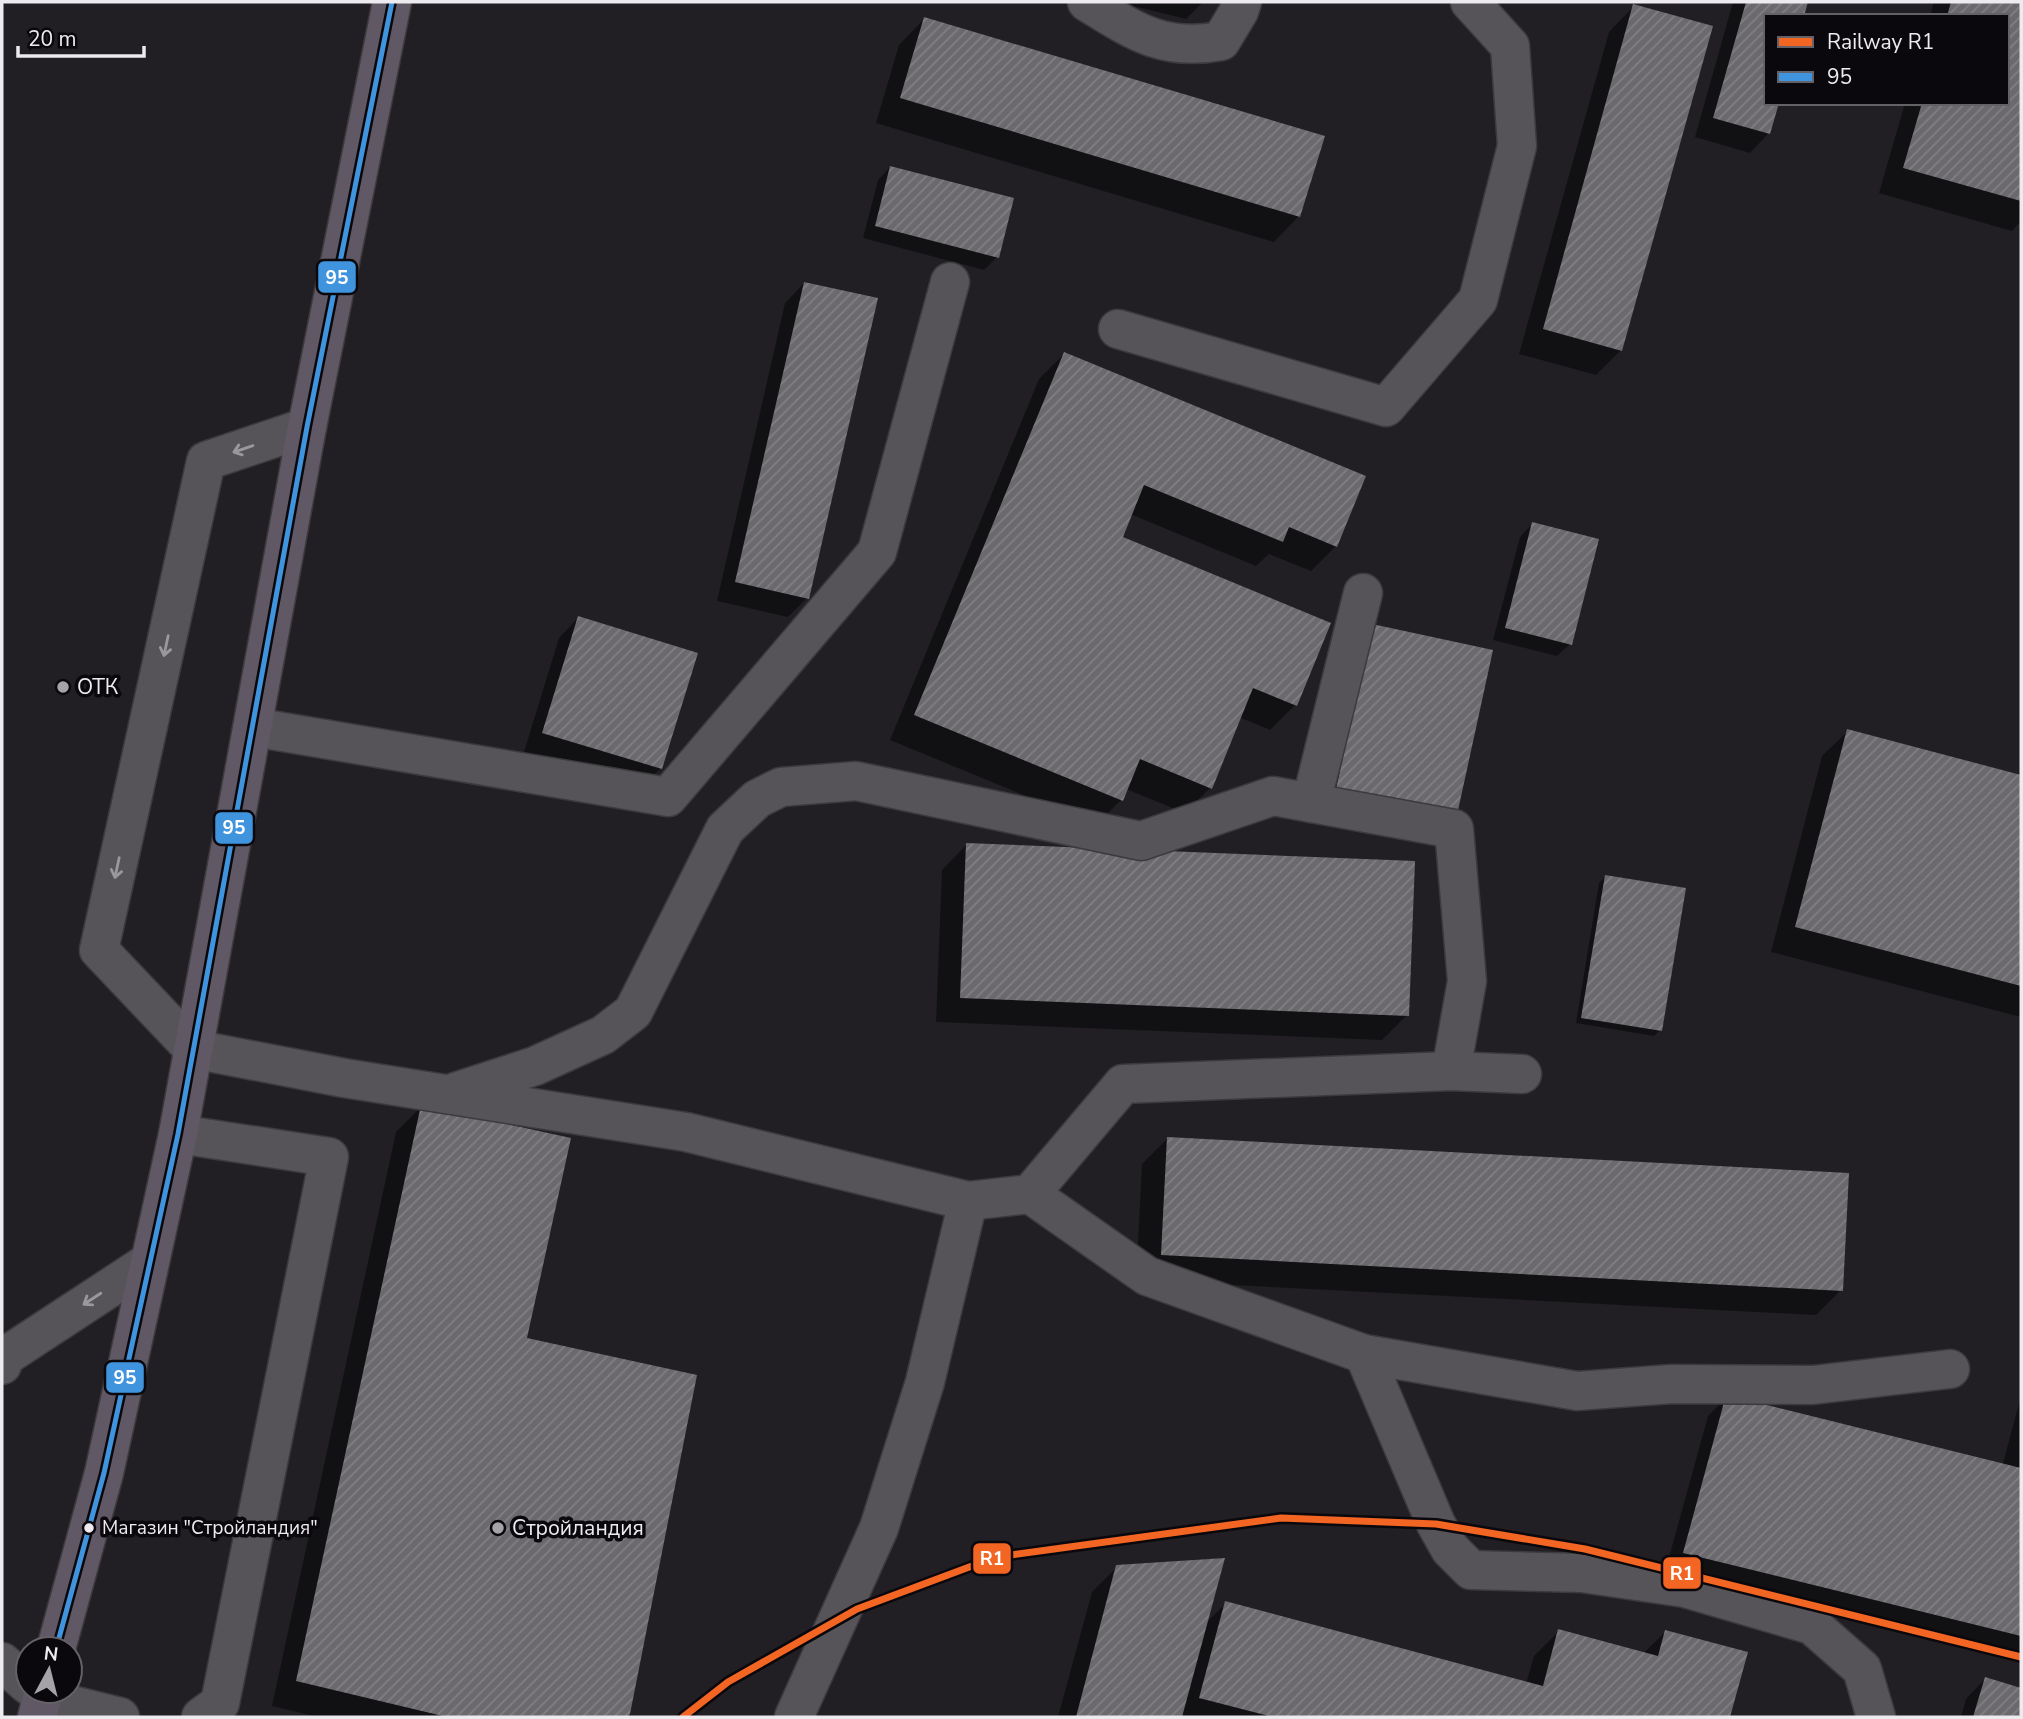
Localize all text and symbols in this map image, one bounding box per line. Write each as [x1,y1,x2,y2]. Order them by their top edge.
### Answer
scale bar [18,14,144,58]
legend [1764,14,2009,105]
text: 20 m [28,25,77,53]
text: Railway R1 [1827,28,1934,56]
text: 95 [1827,63,1852,91]
line badge: 95 [317,260,357,294]
text: 95 [326,265,348,291]
one-way arrow [232,444,254,456]
one-way arrow [158,634,172,657]
place label: ОТК [77,673,119,701]
marker: ОТК [55,679,71,695]
line badge: 95 [214,811,254,845]
text: 95 [223,815,245,841]
one-way arrow [110,856,123,879]
one-way arrow [83,1292,102,1307]
line badge: 95 [105,1361,145,1394]
text: 95 [114,1365,136,1391]
place label: Стройландия [512,1514,644,1542]
place label: Магазин "Стройландия" [102,1515,318,1541]
marker: Стройландия [490,1520,506,1536]
marker: Магазин "Стройландия" [82,1521,96,1535]
line badge: R1 [972,1542,1012,1575]
text: R1 [980,1546,1004,1572]
line badge: R1 [1662,1556,1702,1590]
text: R1 [1670,1561,1694,1587]
north arrow [14,1635,84,1705]
text: N [42,1640,60,1668]

